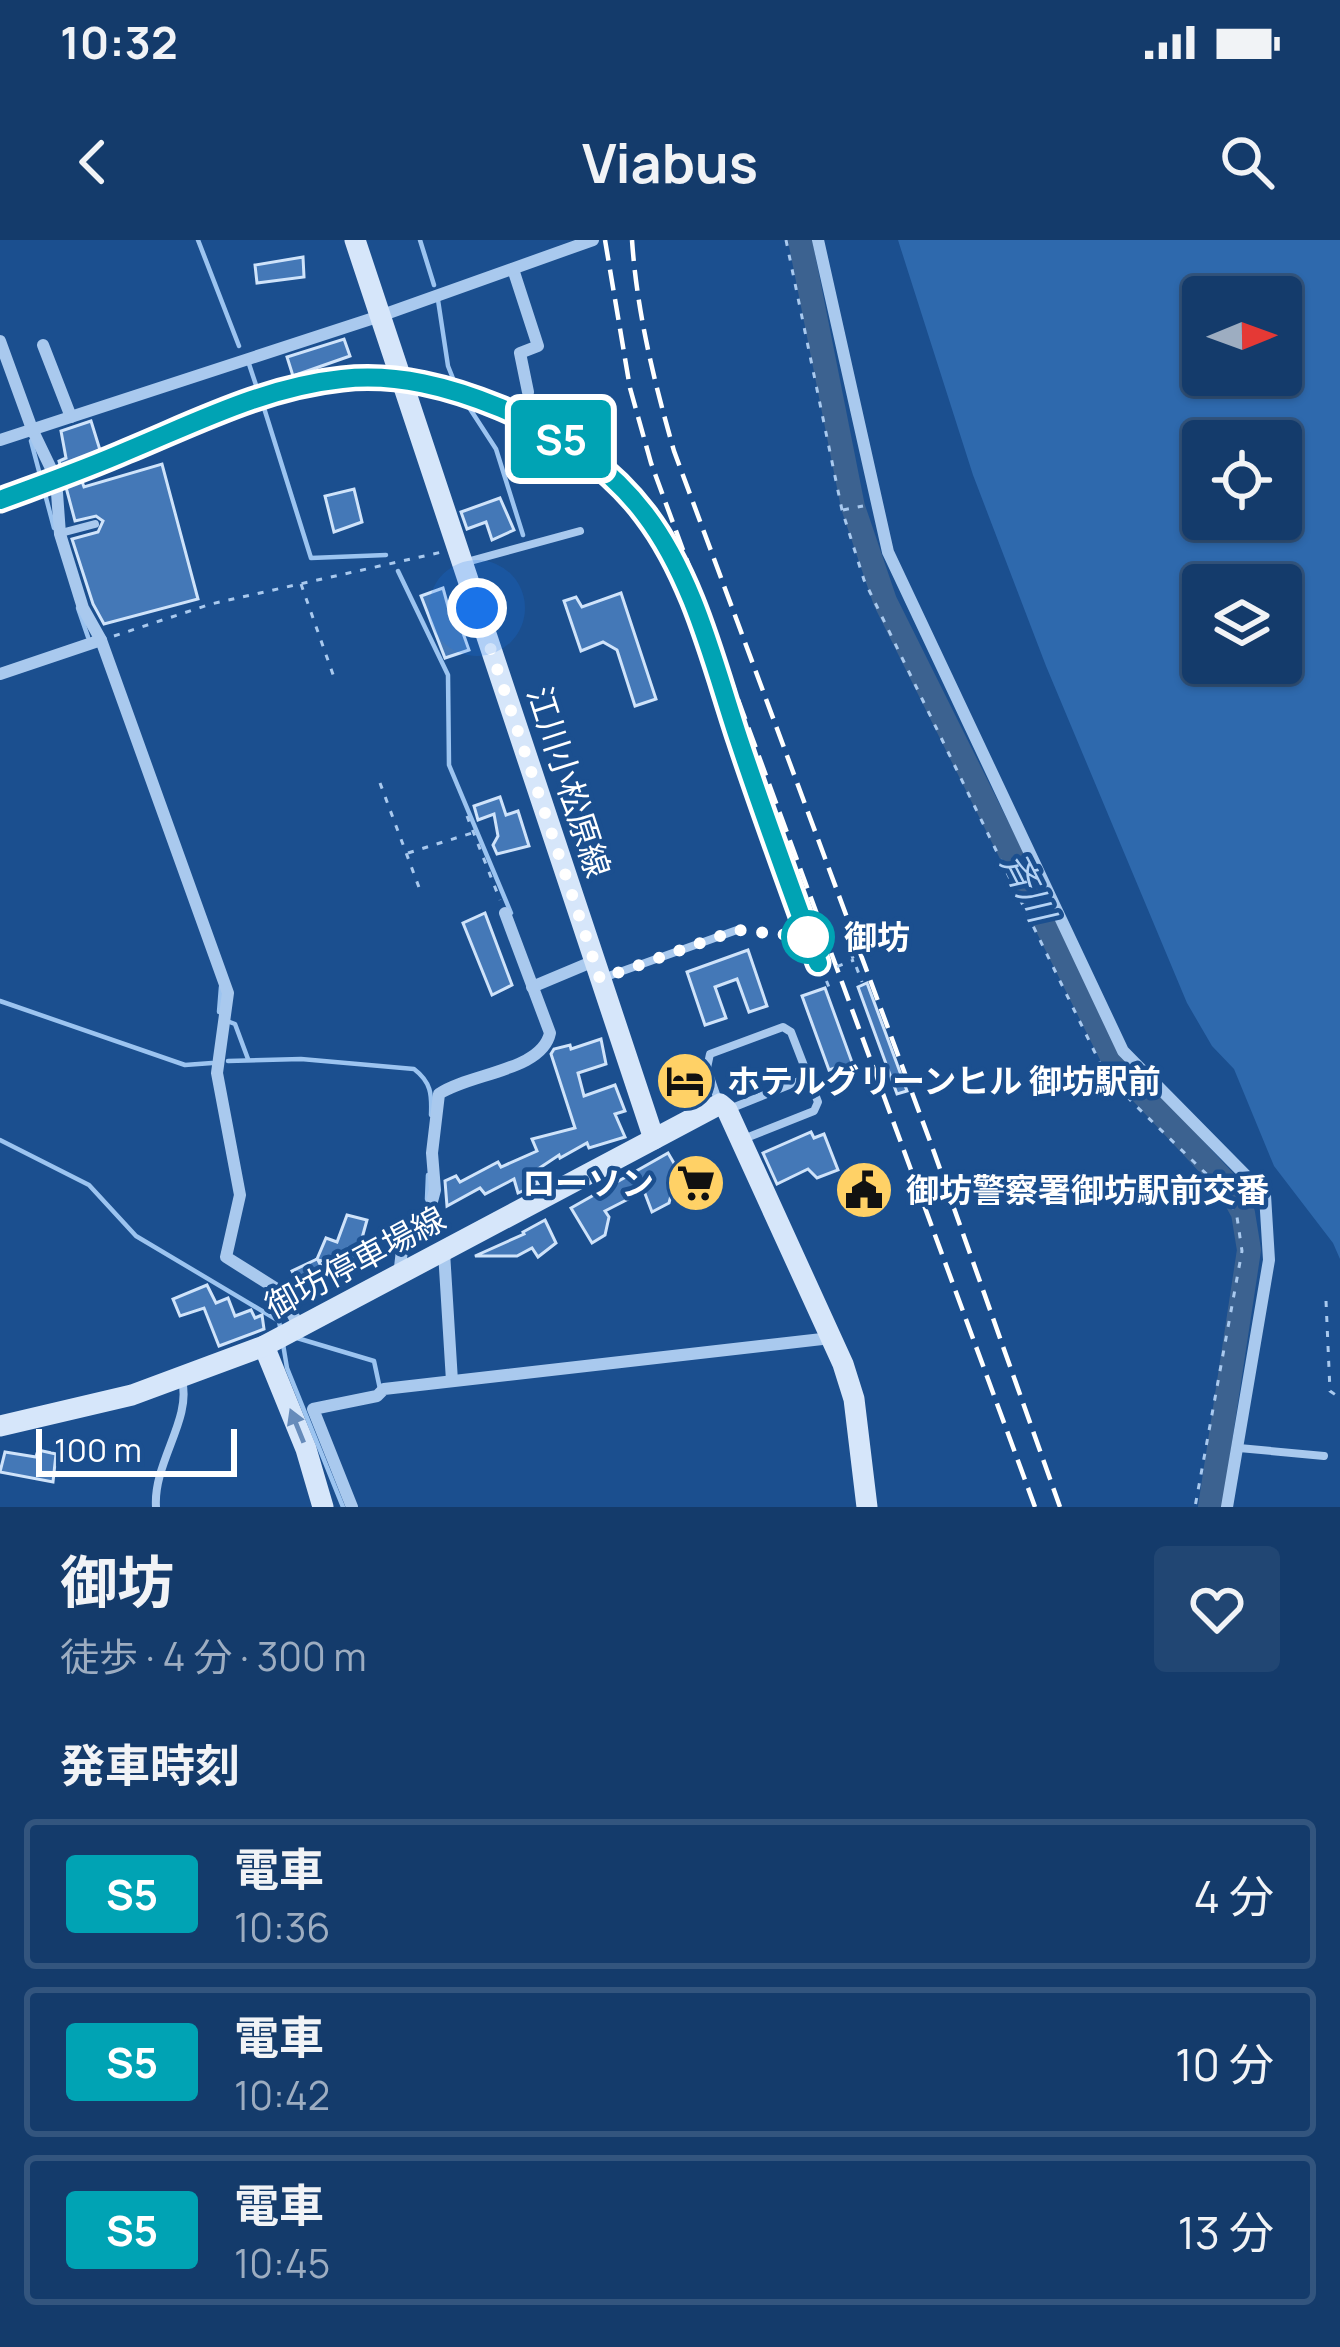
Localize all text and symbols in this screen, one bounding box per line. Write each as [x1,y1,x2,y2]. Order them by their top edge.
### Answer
text: 10:32 [60,11,178,73]
text: Viabus [582,125,758,199]
icon: back [60,129,126,195]
icon: search [1214,129,1280,195]
north arrow [1182,276,1302,396]
map controls [1182,276,1302,684]
line badge: S5 [507,400,615,478]
text: S5 [535,410,587,468]
button: locate [1182,420,1302,540]
button: layers [1182,564,1302,684]
your location [447,578,507,638]
street label: 江川小松原線 [517,681,621,883]
water label: 斉川 [990,844,1068,934]
marker: 御坊 [783,912,833,962]
place label: 御坊 [844,914,910,959]
hotel icon: ホテルグリーンヒル 御坊駅前 [654,1050,716,1112]
place label: ホテルグリーンヒル 御坊駅前 [727,1058,1161,1103]
supermarket icon: ローソン [665,1152,727,1214]
public building icon: 御坊警察署御坊駅前交番 [833,1159,895,1221]
place label: ローソン [522,1160,654,1205]
place label: 御坊警察署御坊駅前交番 [906,1167,1269,1212]
street label: 御坊停車場線 [257,1195,453,1328]
one-way arrow [286,1407,305,1443]
scale bar [36,1423,237,1476]
text: 100 m [54,1427,142,1472]
text: 御坊 [60,1542,174,1620]
button: heart [1154,1546,1280,1672]
text: 徒歩 · 4 分 · 300 m [60,1629,367,1683]
text: 発車時刻 [60,1734,240,1796]
text: 電車 [234,1838,324,1900]
text: S5 [106,1865,158,1923]
text: 4 分 [1193,1865,1274,1927]
text: 10:36 [234,1900,330,1954]
text: 電車 [234,2006,324,2068]
text: S5 [106,2033,158,2091]
text: 10 分 [1175,2033,1274,2095]
text: 10:42 [234,2068,330,2122]
text: 電車 [234,2174,324,2236]
text: S5 [106,2201,158,2259]
text: 13 分 [1178,2201,1274,2263]
text: 10:45 [234,2236,330,2290]

